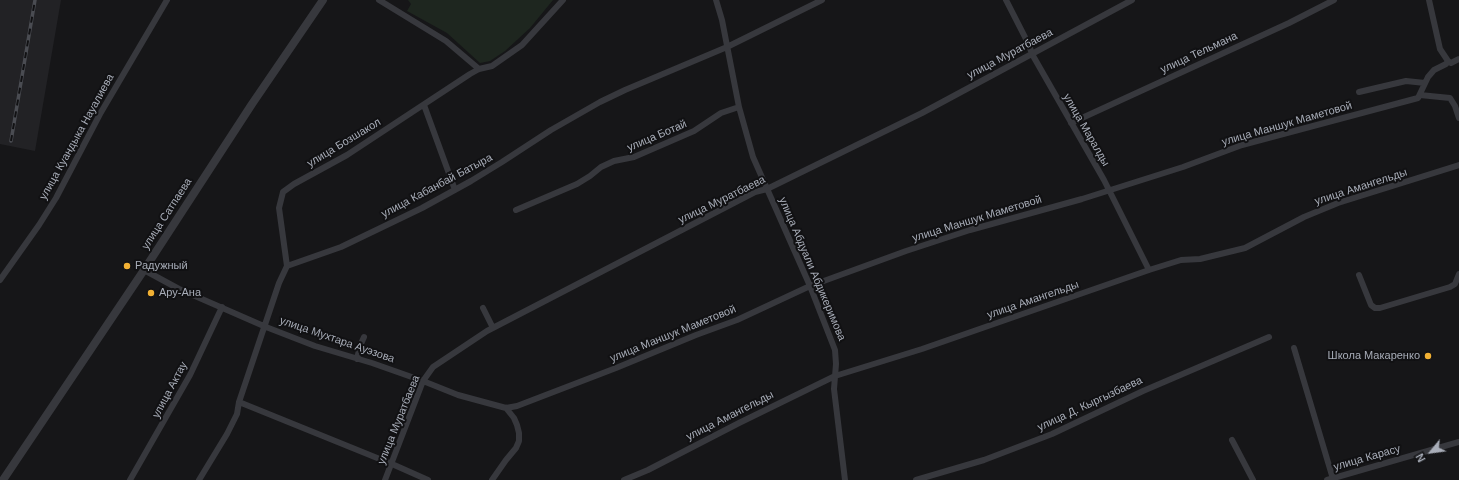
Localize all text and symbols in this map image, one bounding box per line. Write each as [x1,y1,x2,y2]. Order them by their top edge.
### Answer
street label: улица Муратбаева [965,26,1055,82]
street label: улица Тельмана [1159,29,1239,77]
street label: улица Куандыка Науалиева [37,72,117,202]
street label: улица Маралды [1060,91,1112,169]
street label: улица Маншук Маметовой [1220,99,1354,149]
street label: улица Бозшакол [305,116,383,170]
street label: улица Ботай [625,118,689,154]
street label: улица Кабанбай Батыра [379,151,495,221]
street label: улица Амангельды [1313,166,1409,208]
street label: улица Муратбаева [676,173,768,227]
street label: улица Сатпаева [139,176,195,252]
street label: улица Маншук Маметовой [911,193,1043,245]
street label: улица Абдуали Абдикеримова [776,195,848,343]
place label: Радужный [135,259,188,273]
marker: Радужный [122,261,132,271]
street label: улица Амангельды [985,278,1081,322]
place label: Ару-Ана [159,286,201,300]
marker: Ару-Ана [146,288,156,298]
street label: улица Маншук Маметовой [608,303,738,365]
street label: улица Мухтара Ауэзова [278,314,396,366]
place label: Школа Макаренко [1328,349,1420,363]
marker: Школа Макаренко [1423,351,1433,361]
street label: улица Актау [150,360,190,420]
street label: улица Муратбаева [375,373,423,467]
street label: улица Д. Кыргызбаева [1035,374,1145,434]
street label: улица Амангельды [684,388,776,444]
north arrow [1411,432,1451,472]
street label: улица Карасу [1332,442,1402,474]
text: N [1413,451,1428,464]

